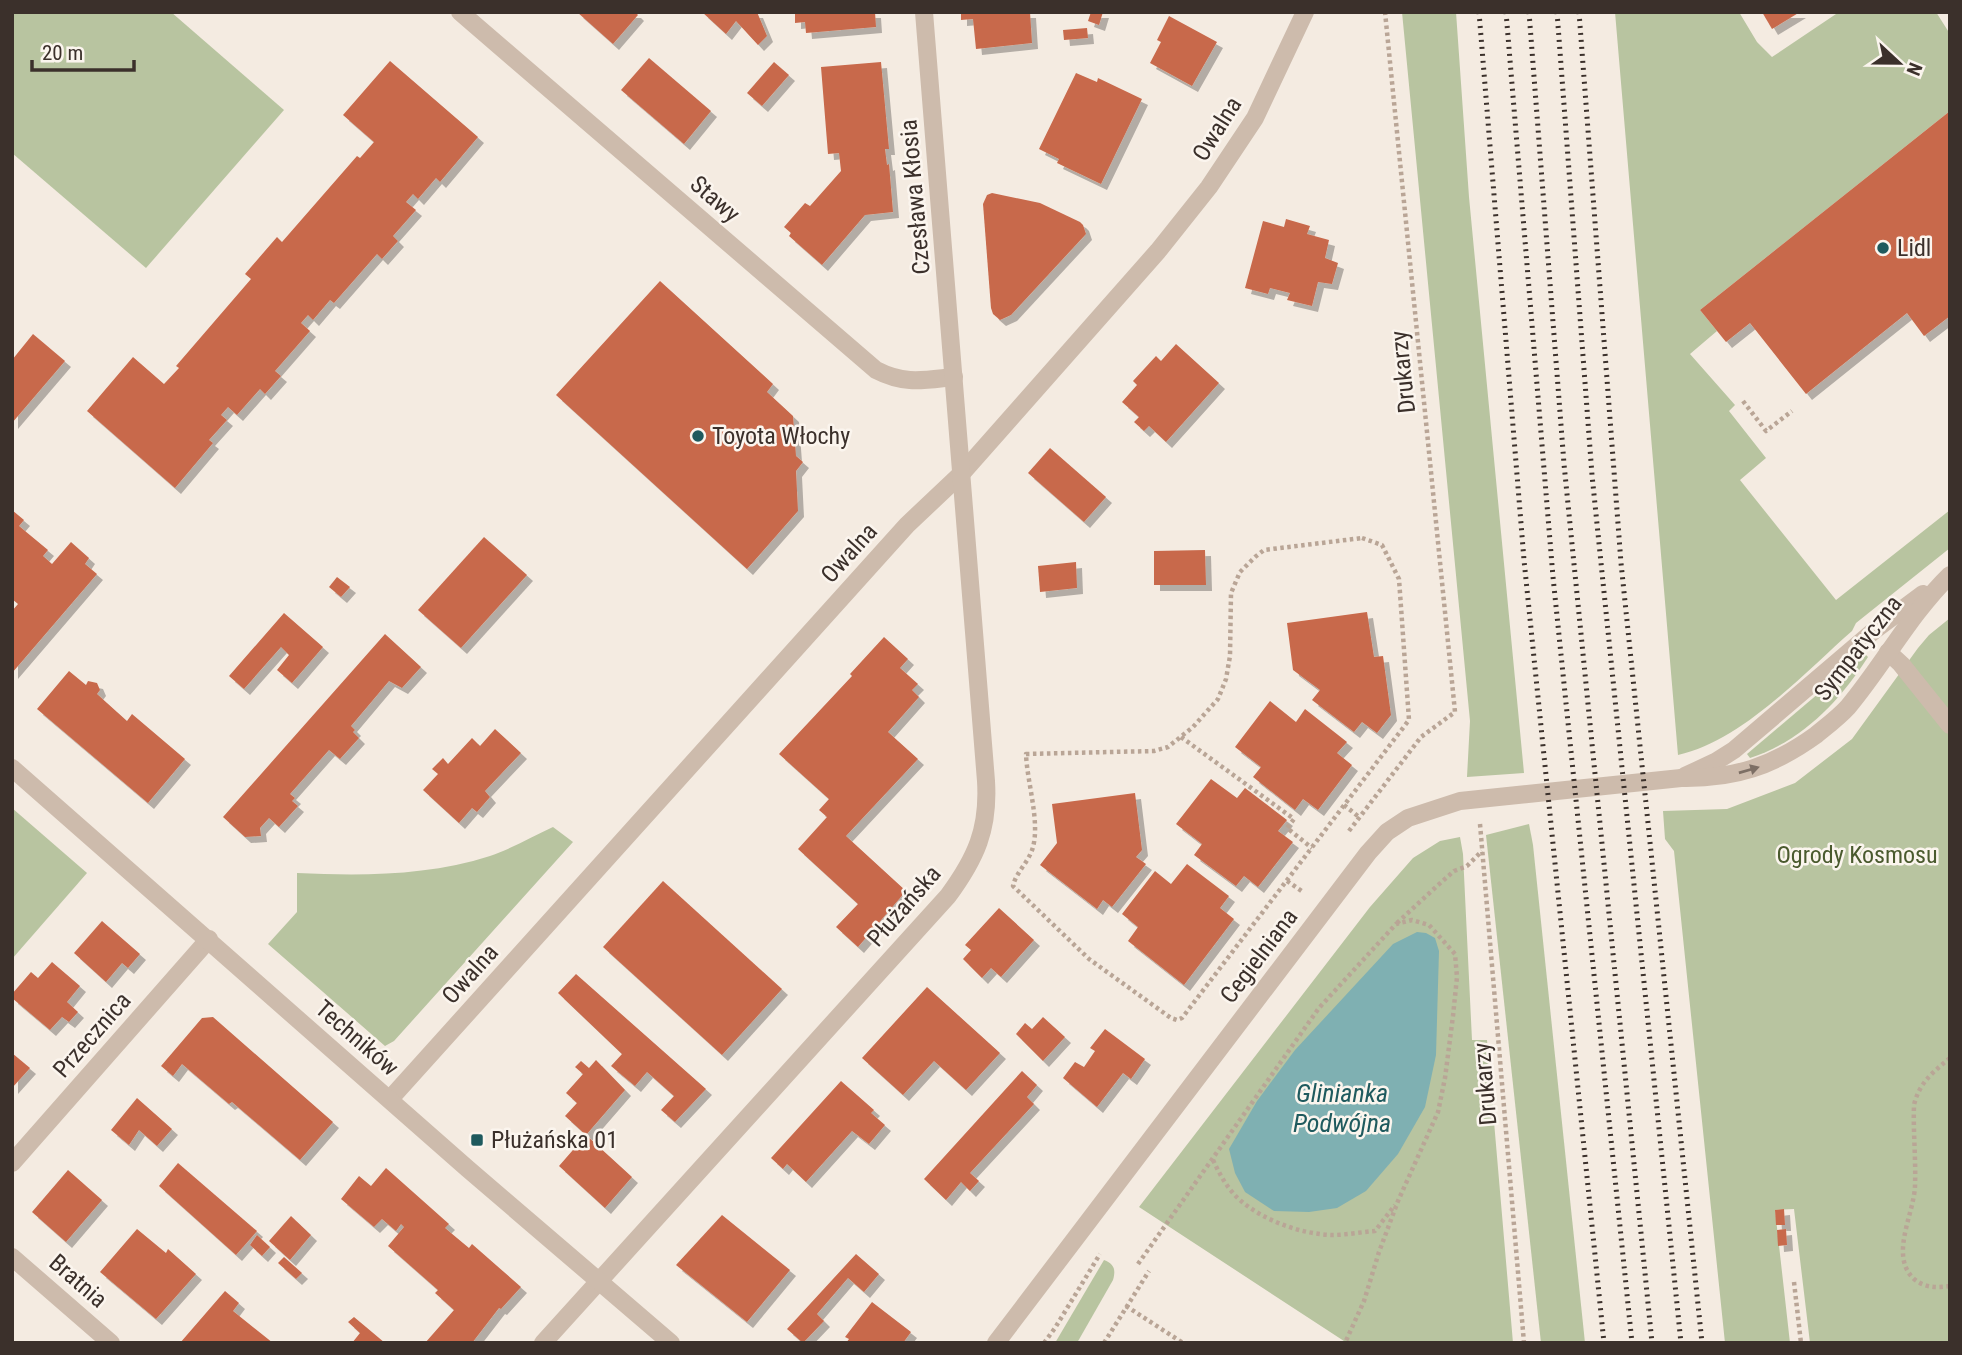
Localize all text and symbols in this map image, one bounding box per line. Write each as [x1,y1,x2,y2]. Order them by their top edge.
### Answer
scale bar [32,28,133,72]
north arrow [1864,28,1934,98]
text: 20 m [42,41,83,65]
text: N [1901,59,1927,79]
street label: Owalna [1187,92,1247,166]
street label: Czesława Kłosia [894,118,936,276]
street label: Stawy [684,170,746,228]
place label: Lidl [1897,234,1931,262]
marker: Lidl [1875,240,1891,256]
street label: Drukarzy [1385,329,1421,415]
place label: Toyota Włochy [712,422,850,450]
marker: Toyota Włochy [690,428,706,444]
street label: Owalna [815,518,883,588]
street label: Sympatyczna [1808,590,1908,706]
one-way arrow [1738,765,1759,775]
park label: Ogrody Kosmosu [1776,841,1938,869]
street label: Płużańska [861,860,947,952]
street label: Cegielniana [1215,903,1303,1009]
street label: Owalna [436,939,504,1009]
street label: Przecznica [47,987,137,1083]
street label: Techników [310,994,404,1082]
street label: Drukarzy [1467,1042,1503,1126]
water label: Glinianka Podwójna [1293,1078,1391,1138]
place label: Płużańska 01 [491,1126,618,1154]
marker: Płużańska 01 [469,1132,485,1148]
street label: Bratnia [43,1248,113,1314]

